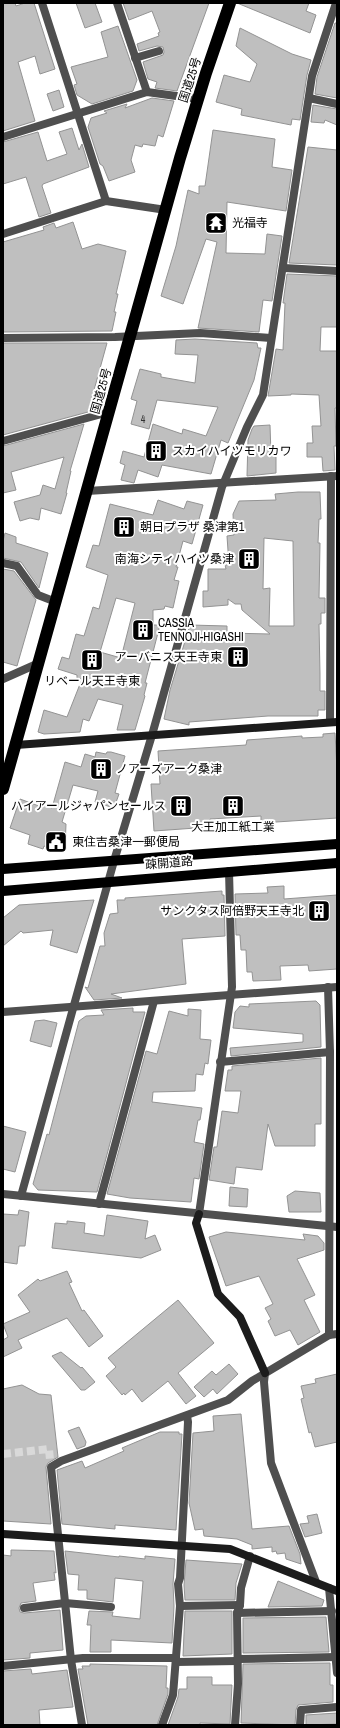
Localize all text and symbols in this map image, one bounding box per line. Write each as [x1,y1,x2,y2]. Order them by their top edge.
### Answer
street label: 国道25号 [175,55,205,105]
temple icon: 光福寺 [203,210,229,236]
place label: 光福寺 [232,215,268,231]
street label: 国道25号 [87,366,115,416]
house number: 4 [141,413,146,426]
building icon: スカイハイツモリカワ [143,438,169,464]
place label: スカイハイツモリカワ [172,443,292,459]
building icon: 朝日プラザ 桑津第1 [111,514,137,540]
place label: 朝日プラザ 桑津第1 [140,519,245,535]
building icon: 南海シティハイツ桑津 [236,546,262,572]
place label: 南海シティハイツ桑津 [115,551,234,567]
place label: CASSIA TENNOJI-HIGASHI [158,615,244,645]
building icon: CASSIA TENNOJI-HIGASHI [130,617,156,643]
building icon: アーバニス天王寺東 [225,644,251,670]
building icon: リベール天王寺東 [79,647,105,673]
place label: アーバニス天王寺東 [115,649,222,665]
place label: リベール天王寺東 [44,673,140,689]
building icon: ノアーズアーク桑津 [88,756,114,782]
place label: ノアーズアーク桑津 [116,761,222,777]
building icon: ハイアールジャパンセールス [168,793,194,819]
building icon: 大王加工紙工業 [220,793,246,819]
place label: ハイアールジャパンセールス [11,798,166,814]
place label: 大王加工紙工業 [191,819,275,835]
public building icon: 東住吉桑津一郵便局 [43,829,69,855]
place label: 東住吉桑津一郵便局 [72,834,180,850]
street label: 疎開道路 [144,853,194,873]
building icon: サンクタス阿倍野天王寺北 [306,898,332,924]
place label: サンクタス阿倍野天王寺北 [160,903,304,919]

